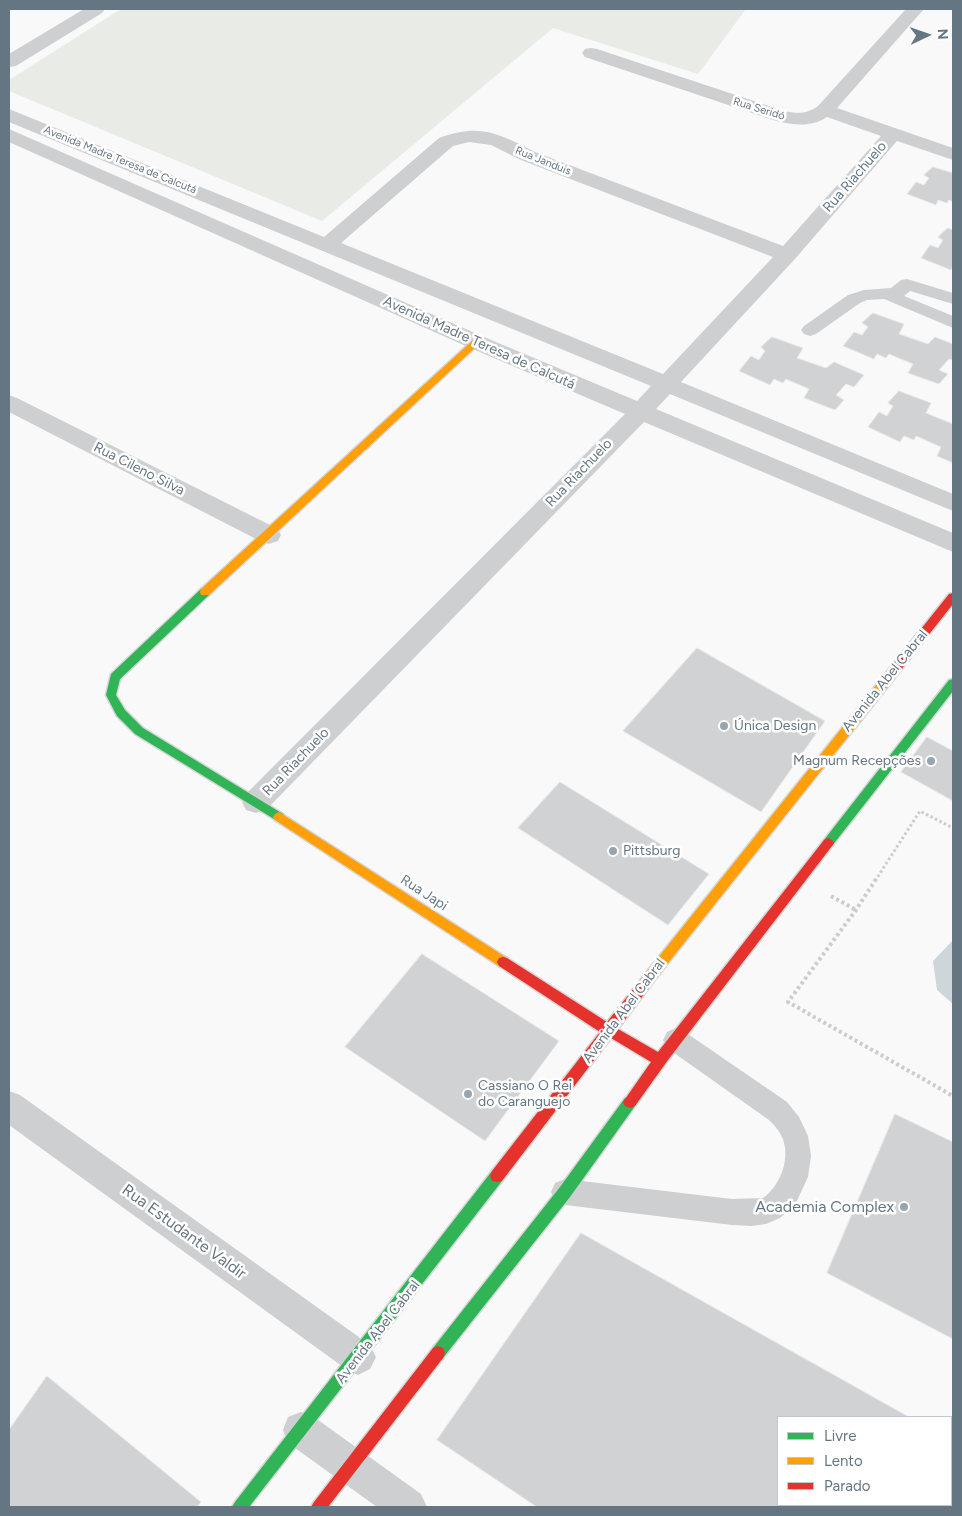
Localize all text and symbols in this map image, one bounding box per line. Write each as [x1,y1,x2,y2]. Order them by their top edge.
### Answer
north arrow [902,10,952,60]
text: N [934,28,951,40]
street label: Rua Seridó [732,95,786,123]
street label: Avenida Madre Teresa de Calcutá [42,123,198,197]
street label: Rua Riachuelo [820,138,890,216]
street label: Rua Janduis [513,144,573,178]
street label: Avenida Madre Teresa de Calcutá [380,293,578,393]
street label: Rua Riachuelo [542,435,616,511]
street label: Rua Cileno Silva [91,439,187,499]
street label: Avenida Abel Cabral [839,627,931,735]
place label: Única Design [734,718,816,734]
marker: Única Design [718,720,730,732]
street label: Rua Riachuelo [259,724,333,800]
place label: Magnum Recepções [793,753,921,769]
marker: Magnum Recepções [925,755,937,767]
place label: Pittsburg [623,843,680,859]
marker: Pittsburg [607,845,619,857]
street label: Rua Japi [397,872,451,914]
street label: Avenida Abel Cabral [579,956,669,1066]
place label: Cassiano O Rei do Caranguejo [478,1078,572,1110]
marker: Cassiano O Rei do Caranguejo [462,1088,474,1100]
street label: Rua Estudante Valdir [118,1181,250,1283]
place label: Academia Complex [755,1197,894,1217]
marker: Academia Complex [898,1201,910,1213]
street label: Avenida Abel Cabral [333,1277,423,1387]
legend [777,1416,952,1506]
text: Livre [824,1427,856,1445]
text: Lento [824,1452,863,1470]
text: Parado [824,1477,870,1495]

